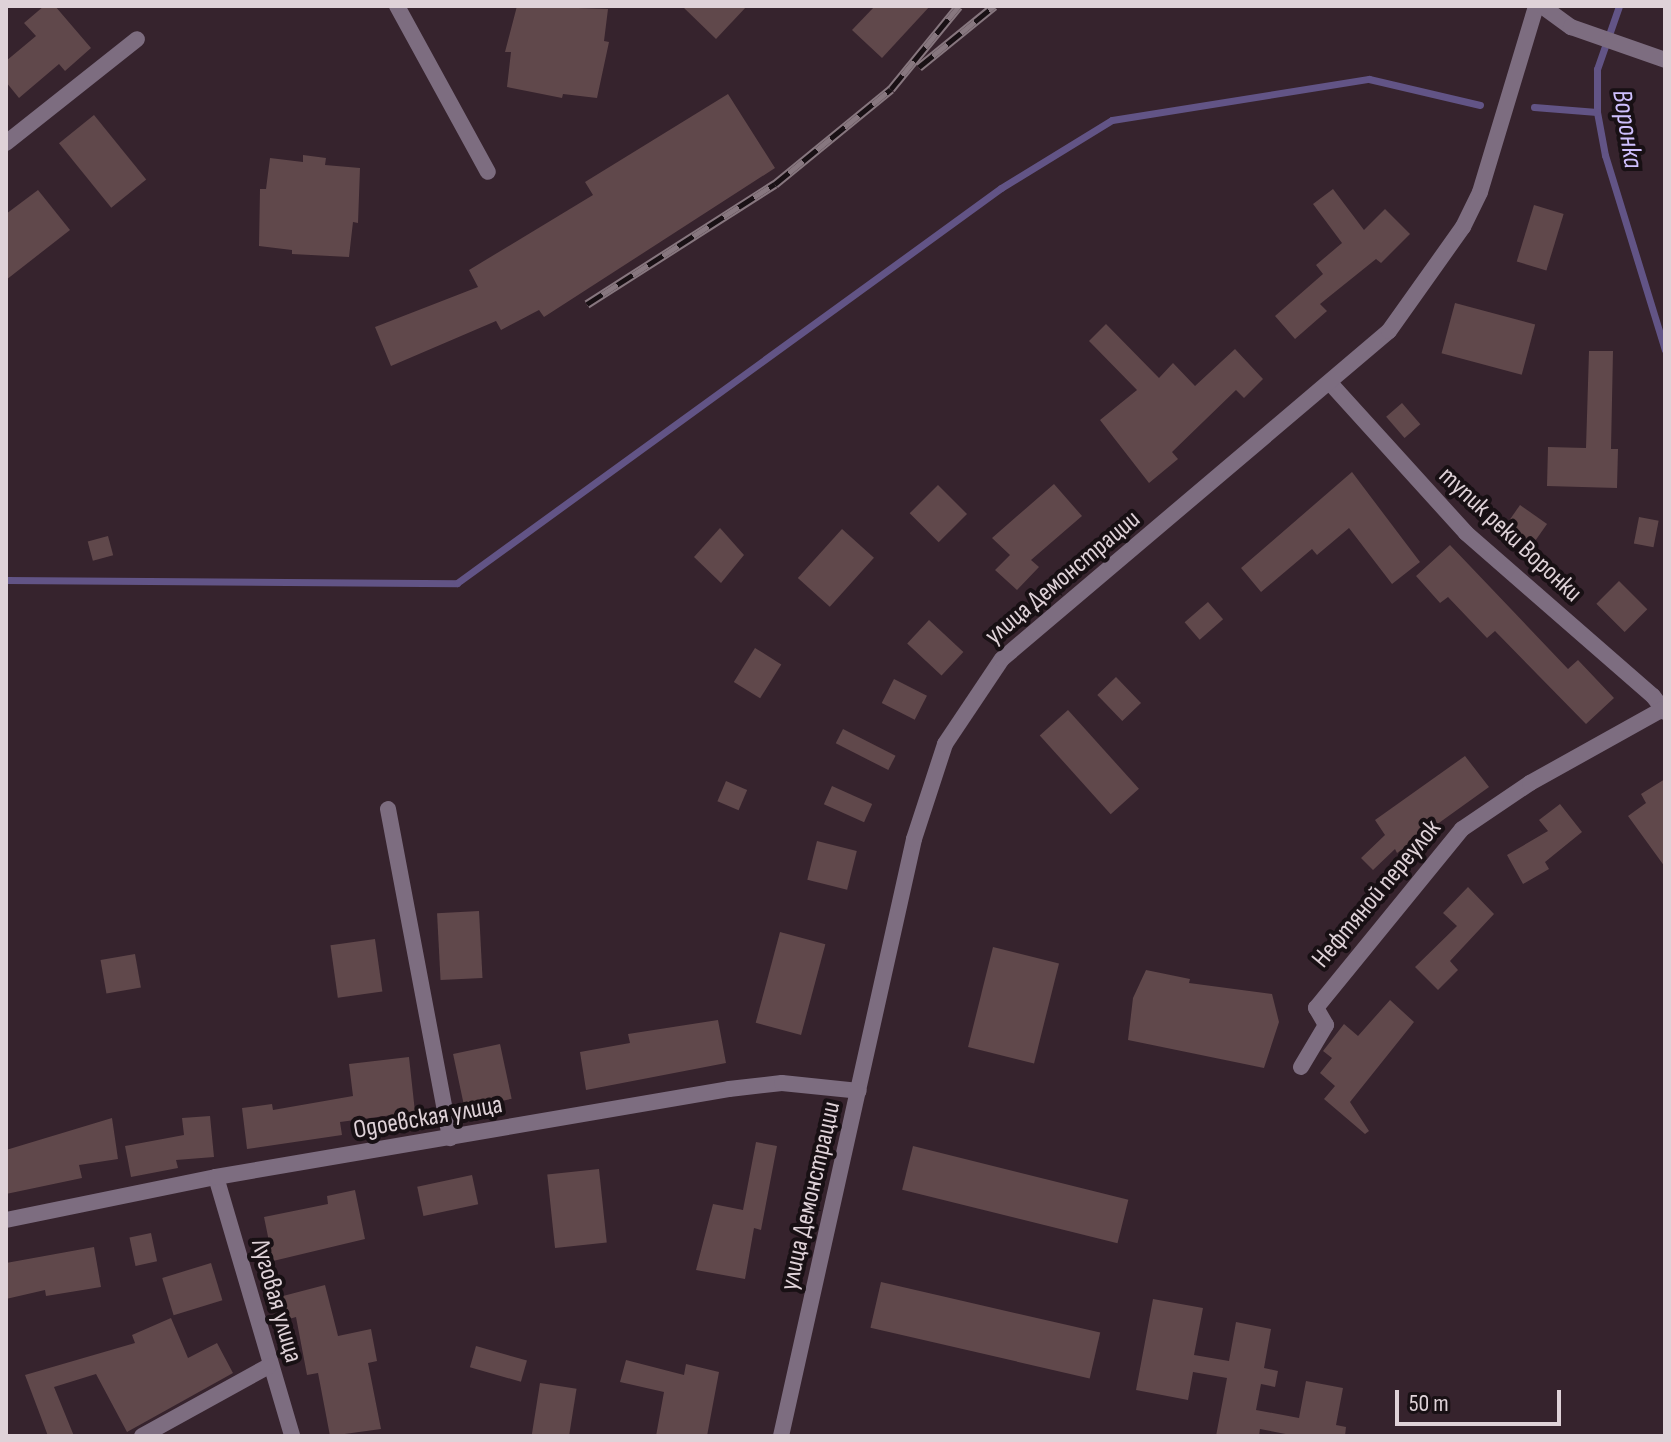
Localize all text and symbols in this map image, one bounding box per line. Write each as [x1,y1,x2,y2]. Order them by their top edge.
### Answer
water label: Воронка [1604,87,1650,171]
street label: тупик реки Воронки [1432,461,1588,609]
street label: улица Демонстрации [979,504,1147,652]
street label: Нефтяной переулок [1306,814,1448,974]
street label: Одоевская улица [351,1090,505,1146]
street label: улица Демонстрации [774,1099,848,1293]
street label: Луговая улица [244,1236,308,1366]
scale bar [1399,1374,1565,1424]
text: 50 m [1409,1389,1449,1418]

